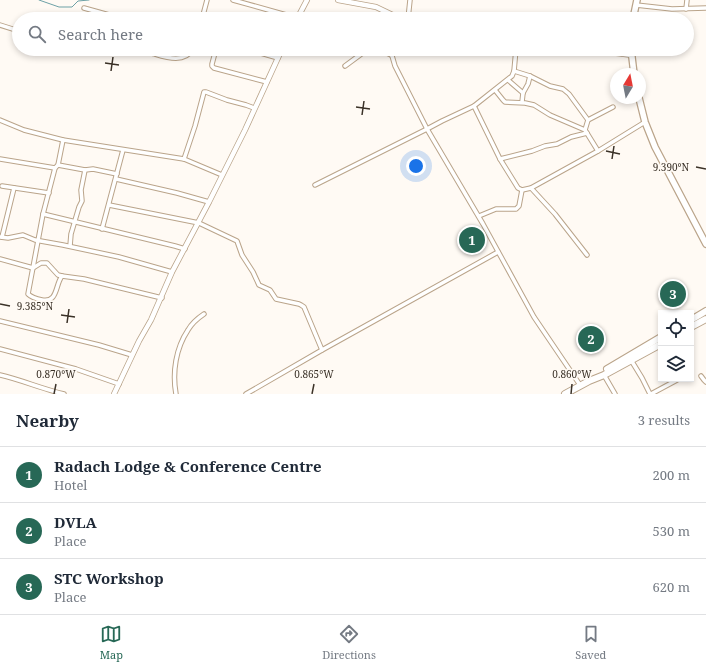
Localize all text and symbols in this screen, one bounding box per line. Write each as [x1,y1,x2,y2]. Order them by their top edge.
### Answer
search box [12,12,694,56]
icon: search [26,23,48,45]
text: Search here [58,24,143,44]
north arrow [610,68,646,104]
your location [406,156,426,176]
text: 9.390°N [653,160,690,174]
pin: 1 [459,225,485,255]
pin: 3 [660,279,686,309]
text: 9.385°N [17,299,54,313]
map controls [658,310,694,382]
button: locate [658,310,694,346]
pin: 2 [578,324,604,354]
button: layers [658,346,694,382]
text: 0.870°W [36,367,76,381]
text: 0.865°W [294,367,334,381]
text: 0.860°W [552,367,592,381]
text: Nearby [16,409,79,432]
text: 3 results [638,411,690,429]
text: Radach Lodge & Conference Centre [54,456,322,476]
text: 1 [25,466,33,484]
text: 200 m [653,466,690,484]
text: Hotel [54,476,87,494]
text: DVLA [54,512,97,532]
text: 2 [25,522,33,540]
text: 530 m [653,522,690,540]
text: Place [54,532,87,550]
text: STC Workshop [54,568,164,588]
text: 3 [25,578,33,596]
text: 620 m [653,578,690,596]
text: Place [54,588,87,606]
tab: Map [100,623,123,662]
tab: Directions [322,623,376,662]
tab: Saved [575,623,606,662]

